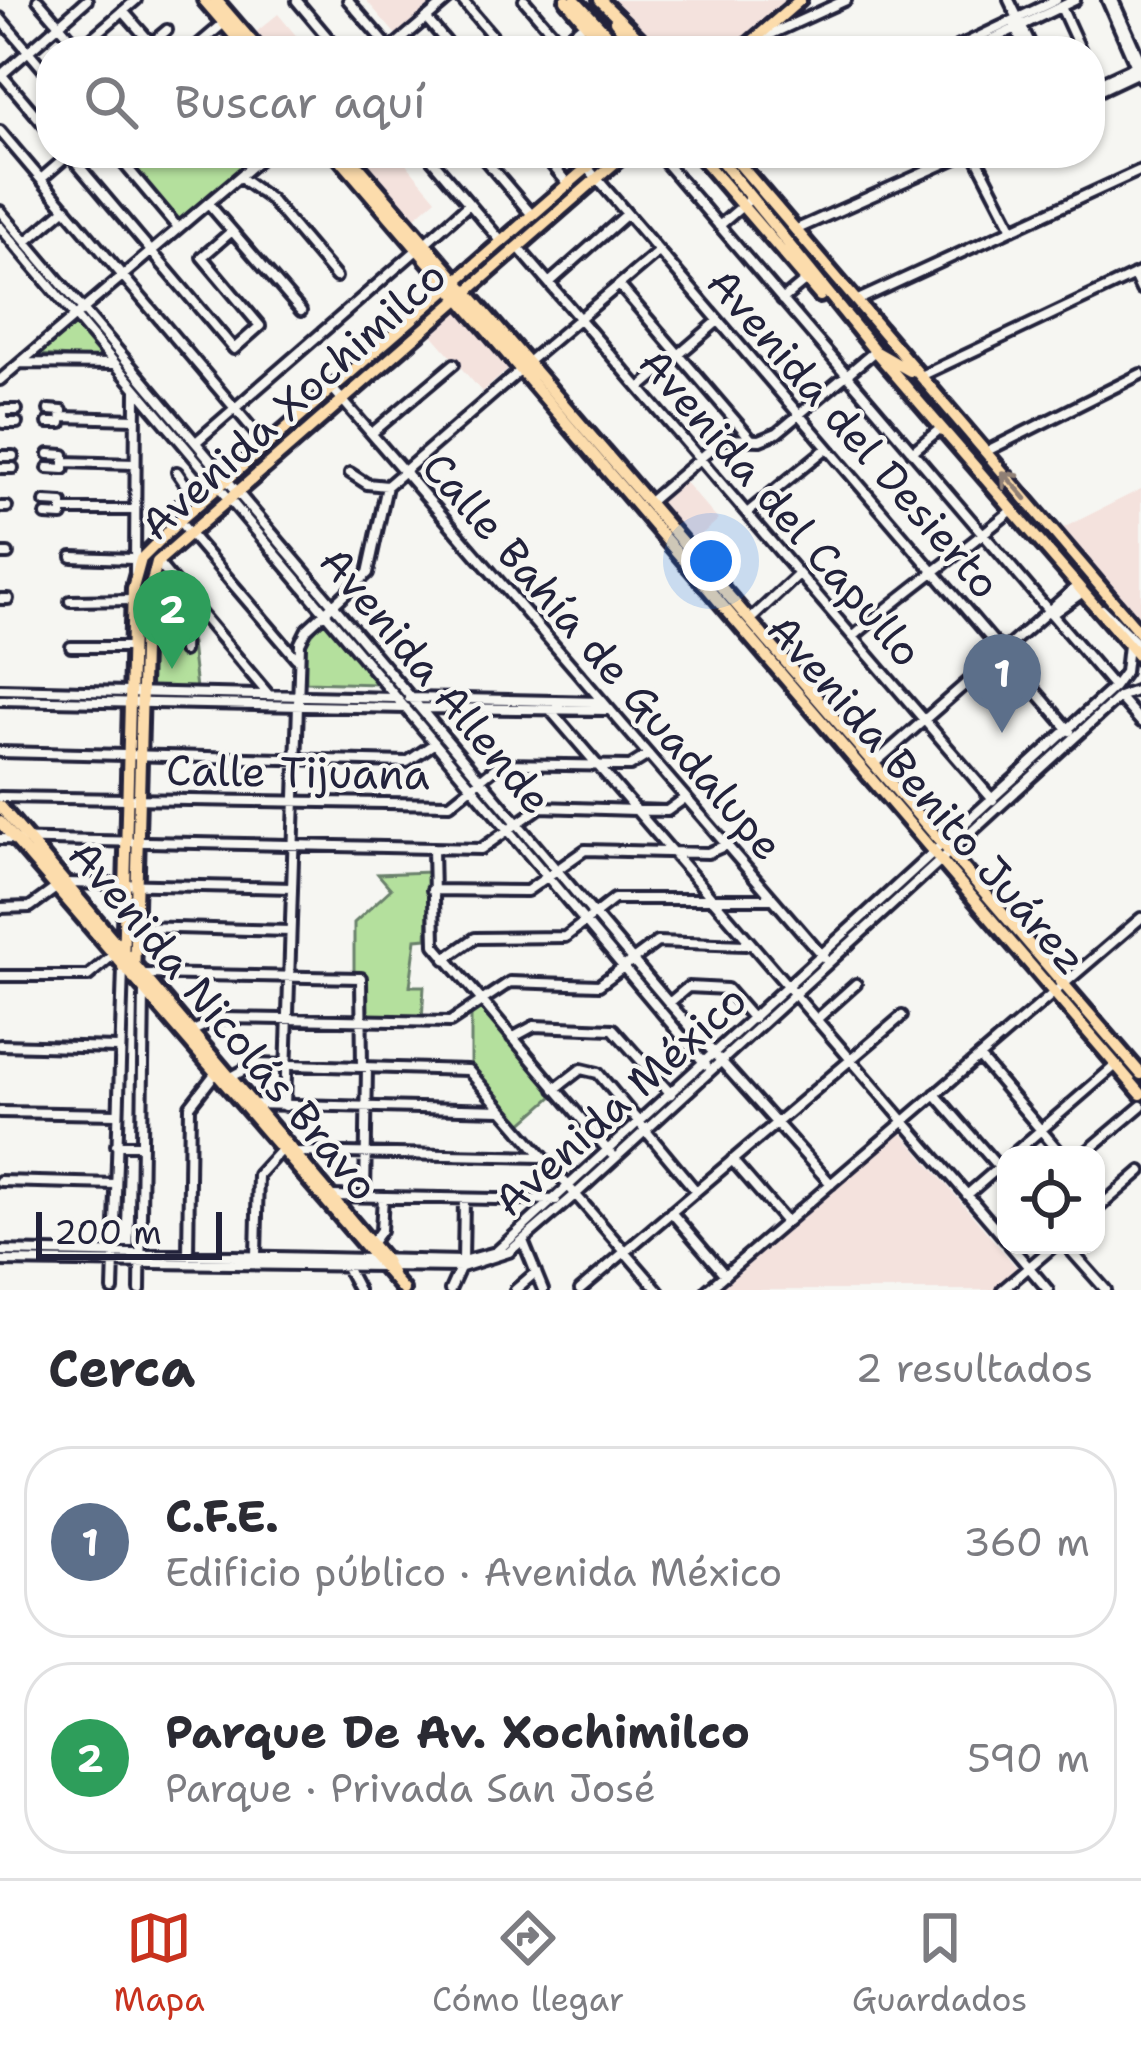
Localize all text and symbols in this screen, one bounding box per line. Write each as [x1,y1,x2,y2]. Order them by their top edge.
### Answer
search box [36,36,1105,168]
icon: search [78,69,144,135]
text: Buscar aquí [174,72,426,132]
street label: Avenida Xochimilco [128,248,458,552]
street label: Avenida del Desierto [695,256,1013,610]
street label: Avenida del Capullo [627,336,935,678]
street label: Calle Bahía de Guadalupe [410,440,796,872]
one-way arrow [1001,471,1028,501]
your location [681,531,741,591]
street label: Avenida Allende [308,534,564,826]
pin: 2 [133,570,211,669]
street label: Avenida Benito Juárez [755,602,1099,986]
pin: 1 [963,634,1041,733]
street label: Calle Tijuana [166,742,430,802]
street label: Avenida Nicolás Bravo [56,828,392,1212]
street label: Avenida México [482,972,758,1228]
map controls [997,1146,1105,1254]
button: locate [997,1146,1105,1254]
scale bar [36,1206,222,1259]
text: 200 m [54,1210,162,1255]
text: Cerca [48,1334,195,1402]
text: 2 resultados [855,1342,1093,1394]
text: C.F.E. [165,1486,279,1546]
text: 1 [81,1516,99,1568]
text: 360 m [963,1516,1090,1568]
text: Edificio público · Avenida México [165,1546,782,1598]
text: Parque De Av. Xochimilco [165,1702,750,1762]
text: 2 [76,1732,104,1784]
text: 590 m [967,1732,1090,1784]
text: Parque · Privada San José [165,1762,656,1814]
tab: Mapa [114,1905,205,2022]
tab: Cómo llegar [432,1905,624,2022]
tab: Guardados [852,1905,1027,2022]

